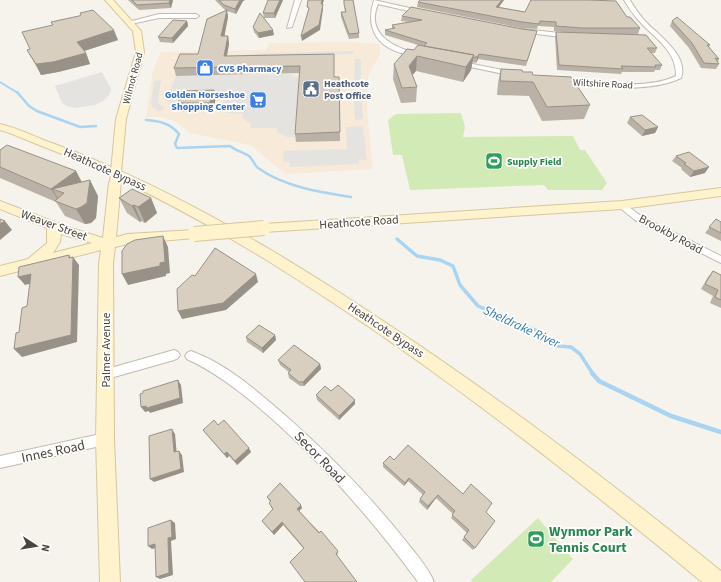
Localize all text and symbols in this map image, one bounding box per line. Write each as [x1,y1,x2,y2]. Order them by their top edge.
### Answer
street label: Wilmot Road [119,51,147,106]
shop icon: CVS Pharmacy [195,58,215,78]
place label: CVS Pharmacy [218,62,282,76]
street label: Wiltshire Road [573,75,633,93]
place label: Heathcote Post Office [324,77,371,103]
public building icon: Heathcote Post Office [301,79,321,99]
place label: Golden Horseshoe Shopping Center [165,88,245,114]
supermarket icon: Golden Horseshoe Shopping Center [248,90,268,110]
street label: Heathcote Bypass [61,144,149,195]
sports icon: Supply Field [484,151,504,171]
place label: Supply Field [507,155,562,169]
street label: Weaver Street [18,206,89,245]
street label: Brookby Road [636,210,706,258]
street label: Heathcote Road [319,211,399,234]
street label: Heathcote Bypass [344,299,427,362]
water label: Sheldrake River [480,301,563,353]
street label: Palmer Avenue [98,313,115,387]
street label: Secor Road [289,427,349,488]
street label: Innes Road [20,435,87,468]
place label: Wynmor Park Tennis Court [549,522,633,558]
north arrow [16,526,56,566]
sports icon: Wynmor Park Tennis Court [526,529,546,549]
text: N [37,543,53,553]

